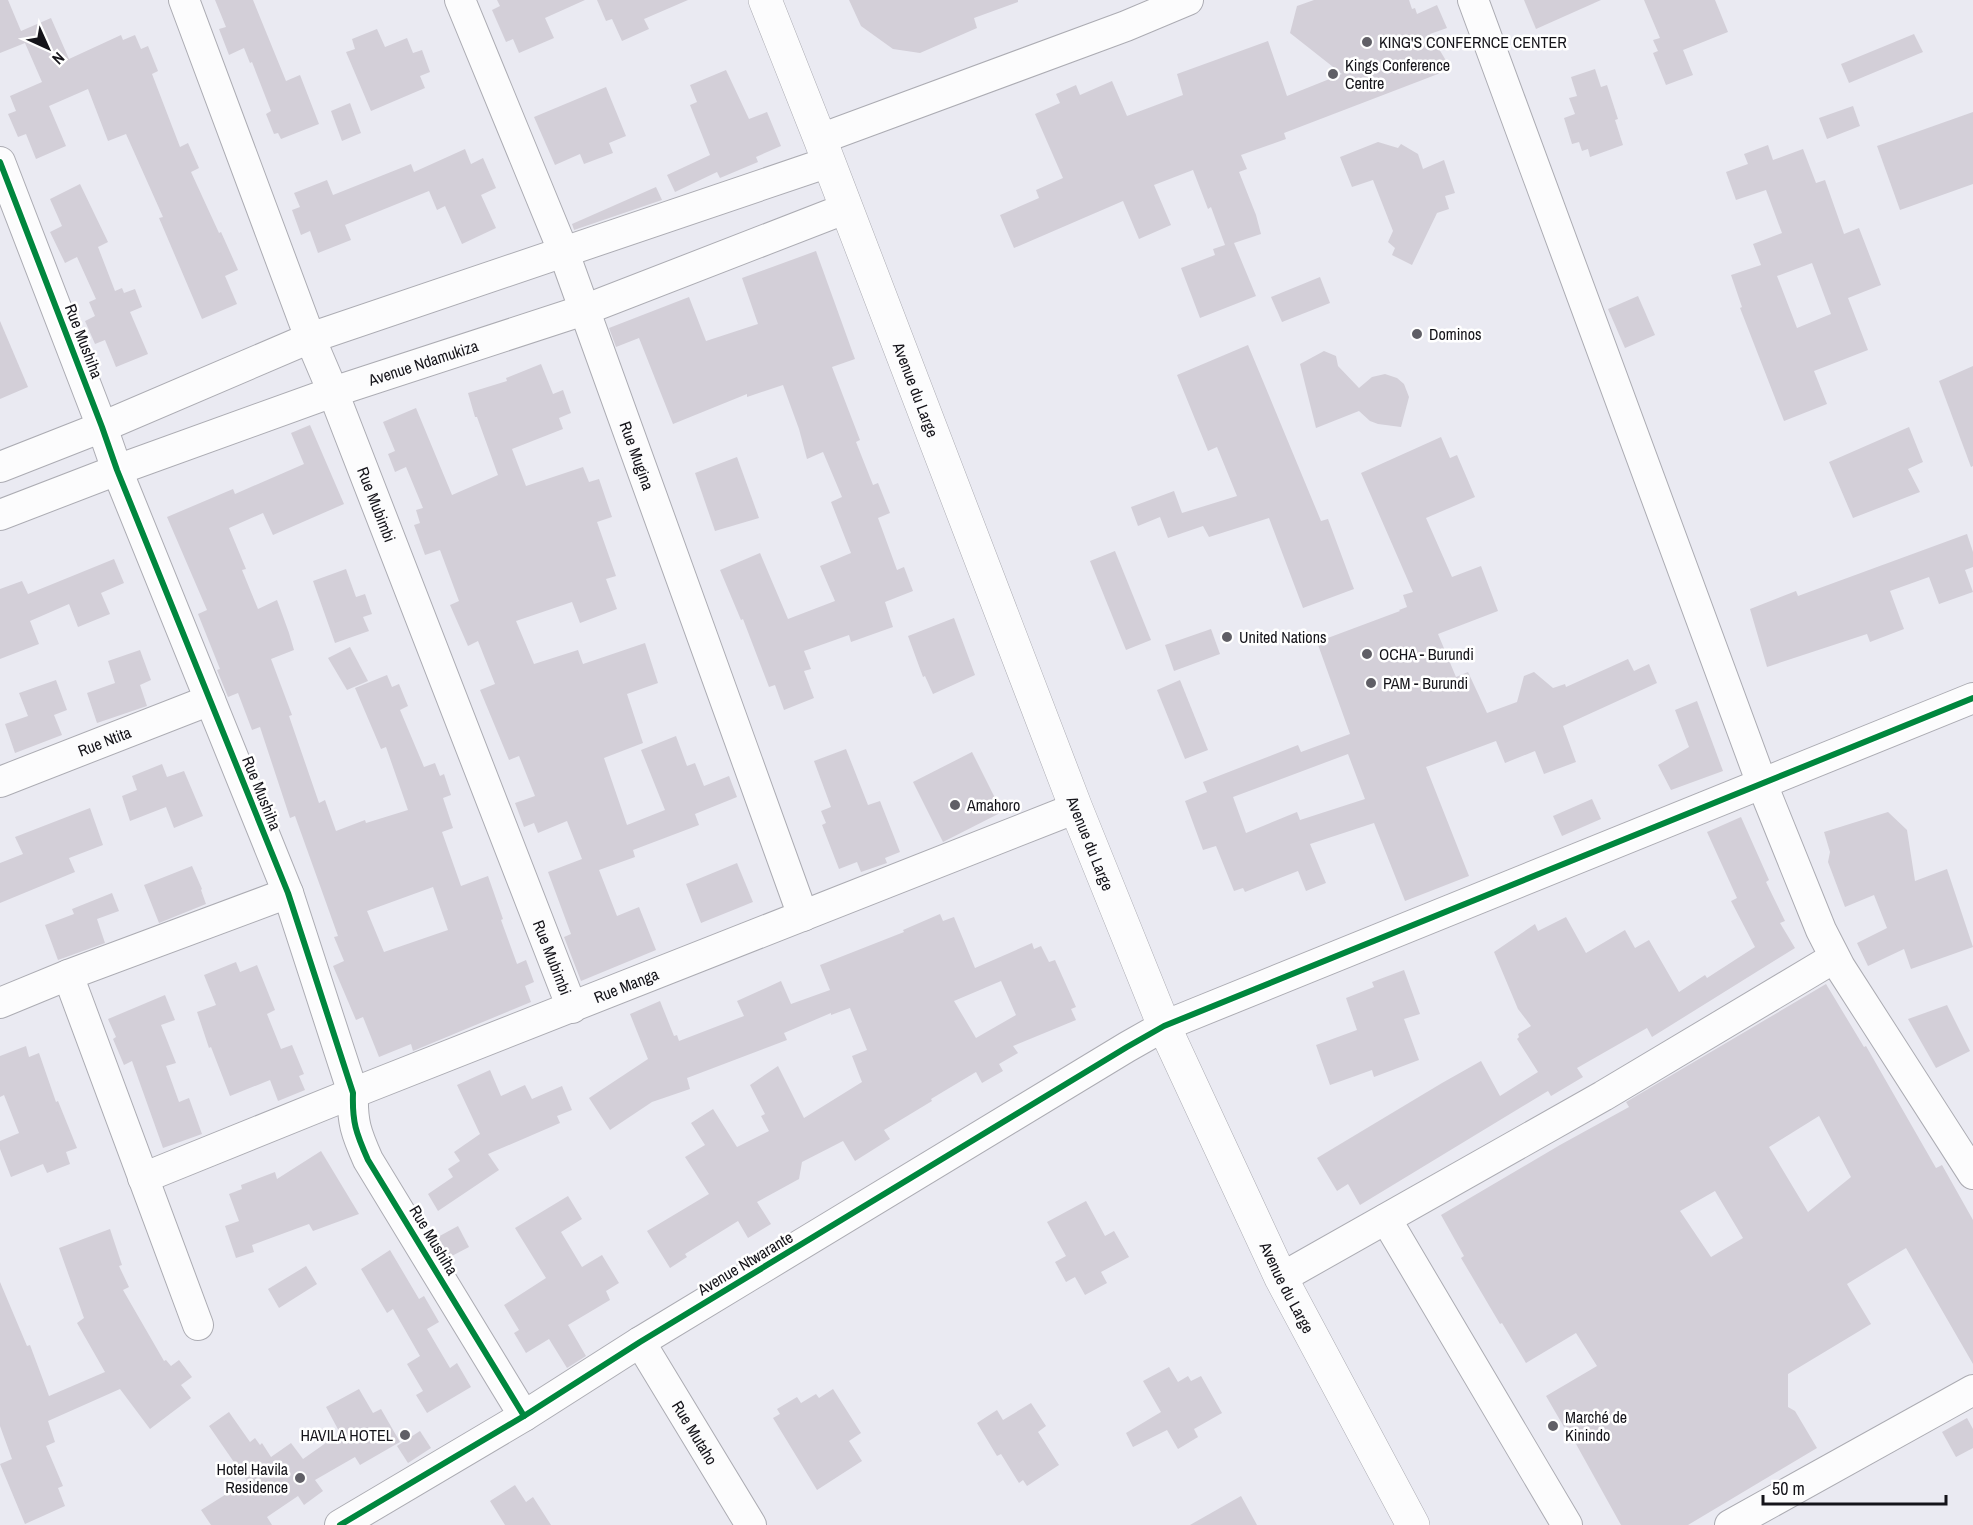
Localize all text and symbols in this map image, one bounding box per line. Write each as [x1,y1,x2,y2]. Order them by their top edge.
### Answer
north arrow [18,18,78,78]
place label: KING'S CONFERNCE CENTER [1379,31,1567,53]
marker: KING'S CONFERNCE CENTER [1360,35,1374,49]
text: N [47,47,70,70]
place label: Kings Conference Centre [1345,54,1450,94]
marker: Kings Conference Centre [1326,67,1340,81]
street label: Rue Mushiha [60,301,109,382]
place label: Dominos [1429,323,1482,345]
marker: Dominos [1410,327,1424,341]
street label: Avenue Ndamukiza [365,334,482,391]
street label: Avenue du Large [888,338,944,440]
street label: Rue Mugina [615,418,660,494]
street label: Rue Mubimbi [352,464,401,545]
place label: United Nations [1239,626,1327,648]
marker: United Nations [1220,630,1234,644]
place label: OCHA - Burundi [1379,643,1474,665]
marker: OCHA - Burundi [1360,647,1374,661]
place label: PAM - Burundi [1383,672,1468,694]
marker: PAM - Burundi [1364,676,1378,690]
street label: Rue Ntita [74,721,135,762]
street label: Rue Mushiha [237,753,287,834]
street label: Avenue du Large [1061,792,1119,894]
place label: Amahoro [966,794,1020,816]
marker: Amahoro [948,798,962,812]
street label: Rue Mubimbi [528,917,577,998]
street label: Rue Manga [590,962,662,1008]
street label: Rue Mushiha [404,1201,464,1280]
street label: Avenue Ntwarante [692,1226,797,1301]
street label: Avenue du Large [1254,1237,1320,1337]
street label: Rue Mutaho [667,1396,723,1469]
place label: Marché de Kinindo [1565,1406,1627,1446]
marker: Marché de Kinindo [1546,1419,1560,1433]
place label: HAVILA HOTEL [301,1424,394,1446]
marker: HAVILA HOTEL [398,1428,412,1442]
place label: Hotel Havila Residence [217,1458,289,1498]
scale bar [1763,1468,1946,1506]
marker: Hotel Havila Residence [293,1471,307,1485]
text: 50 m [1772,1476,1805,1501]

